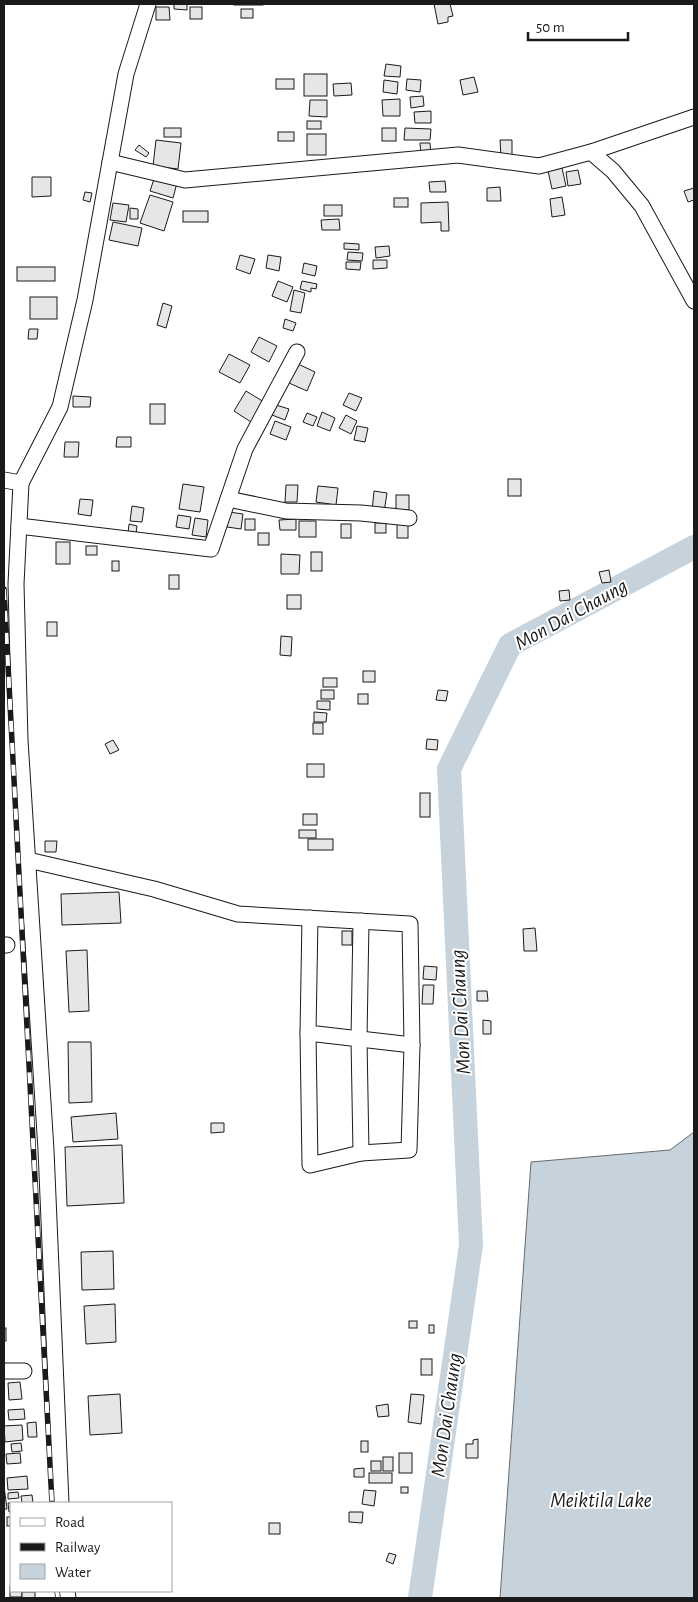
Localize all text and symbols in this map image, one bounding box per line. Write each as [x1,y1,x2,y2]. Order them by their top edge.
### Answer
scale bar [528,10,628,42]
text: 50 m [536,20,565,35]
water label: Mon Dai Chaung [511,575,631,654]
water label: Mon Dai Chaung [447,949,474,1075]
water label: Mon Dai Chaung [427,1352,466,1479]
water label: Meiktila Lake [550,1490,652,1511]
legend [10,1502,172,1592]
text: Road [55,1515,85,1530]
text: Railway [55,1540,101,1555]
text: Water [55,1565,91,1580]

